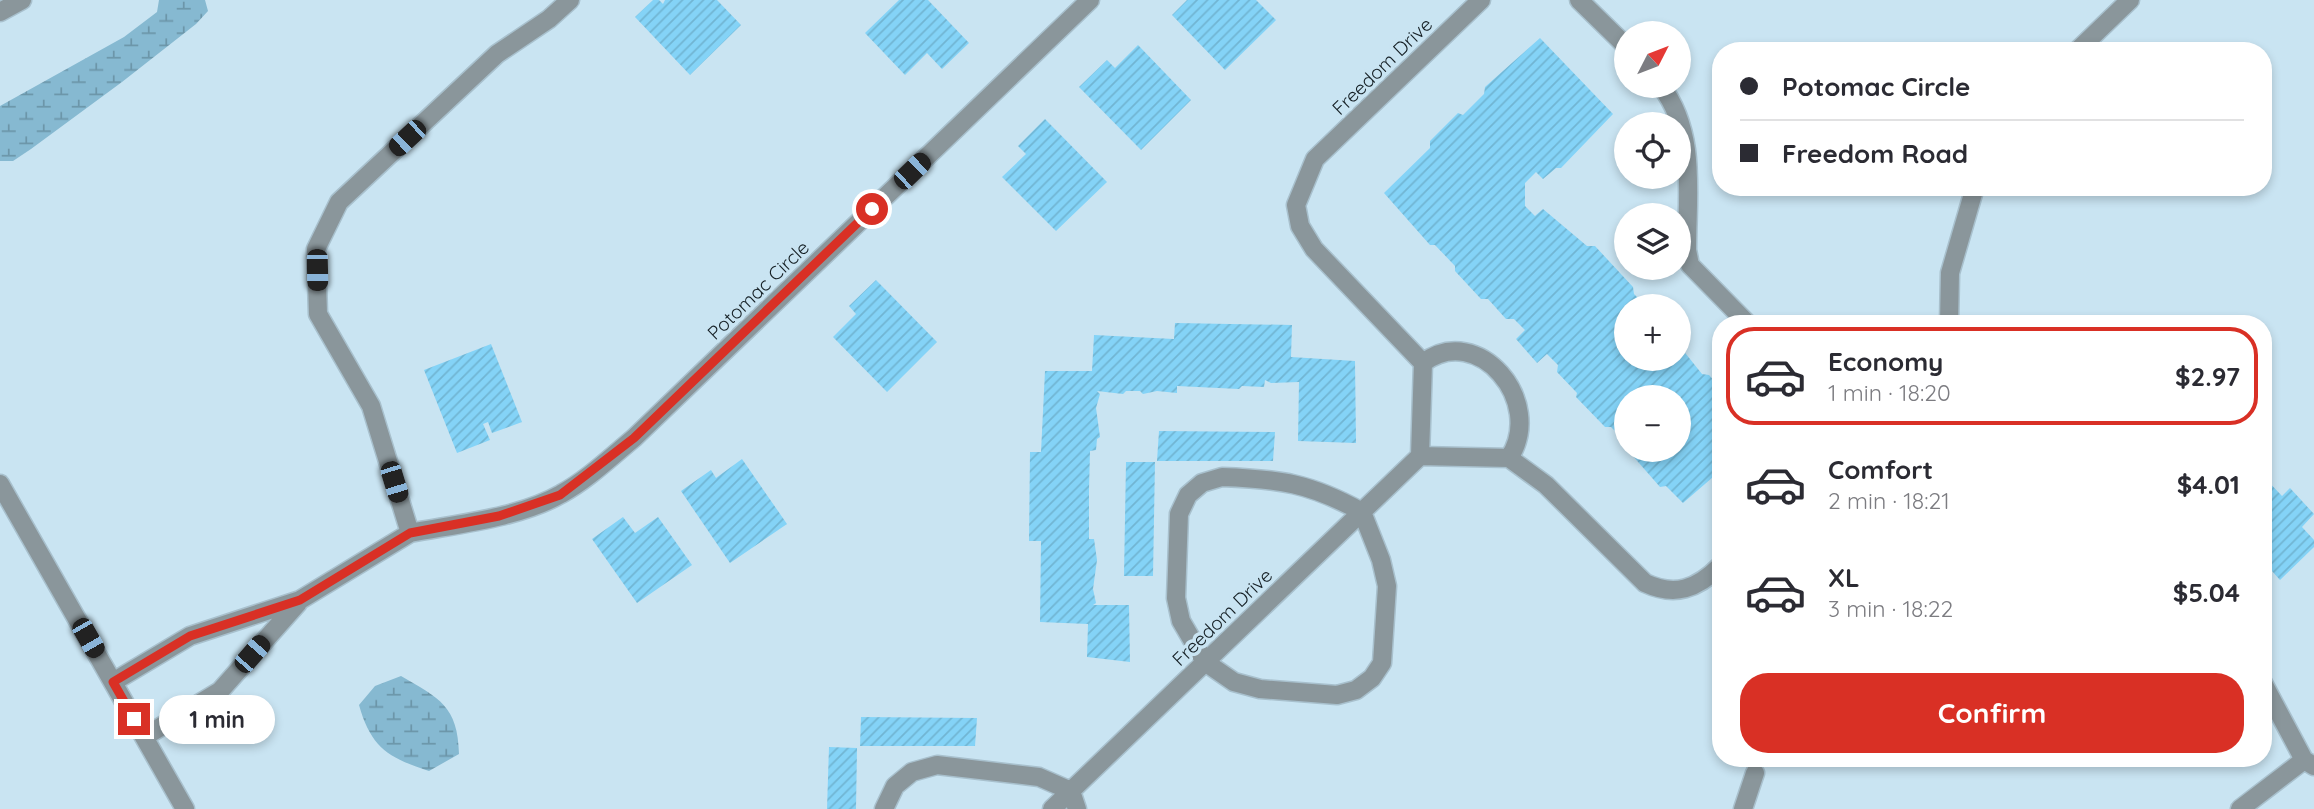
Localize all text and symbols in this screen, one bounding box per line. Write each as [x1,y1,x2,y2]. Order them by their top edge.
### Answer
street label: Freedom Drive [1327,12,1437,120]
north arrow [1614,21,1690,98]
map controls [1614,21,1691,462]
text: Potomac Circle [1782,70,1970,103]
button: locate [1614,112,1691,189]
car [385,116,430,160]
text: Freedom Road [1782,137,1968,170]
car [890,149,935,193]
route start [856,193,888,225]
button: layers [1614,203,1691,280]
street label: Potomac Circle [702,235,814,345]
car [307,249,328,291]
button: + [1614,294,1691,371]
icon: car [1744,345,1807,408]
text: Economy [1828,345,1943,378]
text: $2.97 [2175,360,2240,393]
text: 1 min · 18:20 [1828,378,1951,407]
button: − [1614,385,1691,462]
icon: car [1744,453,1807,516]
text: Comfort [1828,453,1933,486]
car [378,459,411,505]
text: $4.01 [2177,468,2240,501]
text: 2 min · 18:21 [1828,486,1950,515]
icon: car [1744,561,1807,624]
text: XL [1828,561,1860,594]
street label: Freedom Drive [1167,563,1277,671]
text: $5.04 [2173,576,2240,609]
text: 3 min · 18:22 [1828,594,1953,623]
car [69,615,108,661]
car [231,631,274,677]
button: Confirm [1740,673,2244,753]
callout: 1 min [158,694,274,744]
route end [118,703,150,735]
text: 1 min [189,705,245,734]

